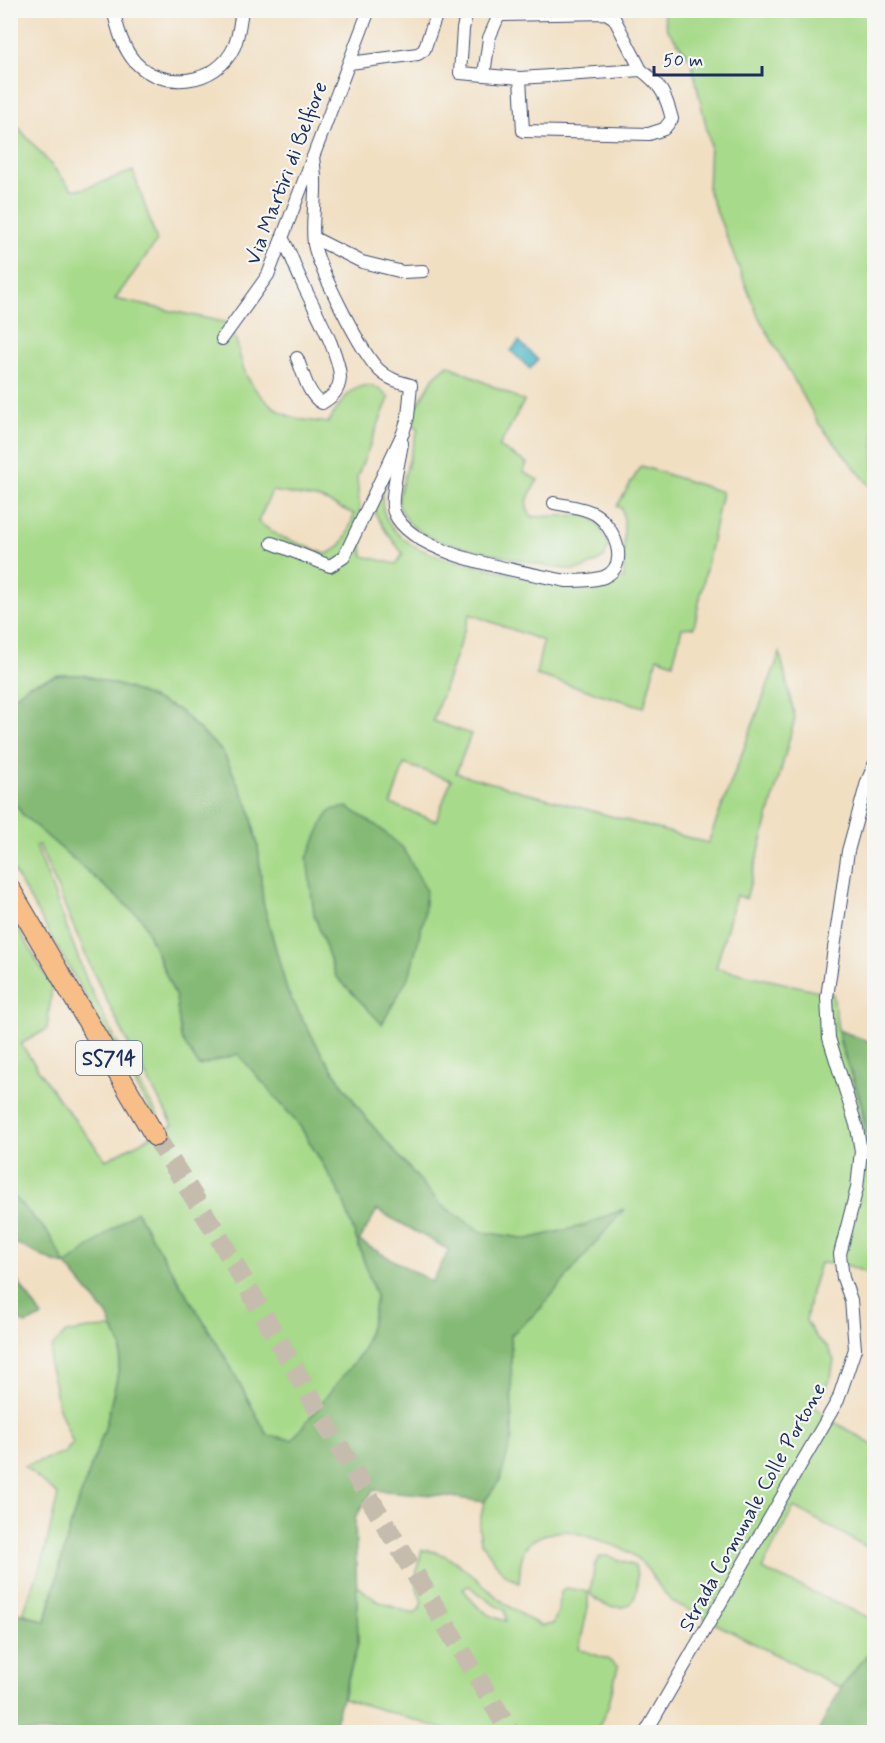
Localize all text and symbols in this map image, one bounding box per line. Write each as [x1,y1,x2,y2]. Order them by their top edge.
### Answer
scale bar [654,39,762,77]
text: 50 m [663,49,703,73]
street label: Via Martiri di Belfiore [239,78,335,269]
road number: SS714 [76,1041,142,1075]
street label: Strada Comunale Colle Portone [673,1378,833,1637]

